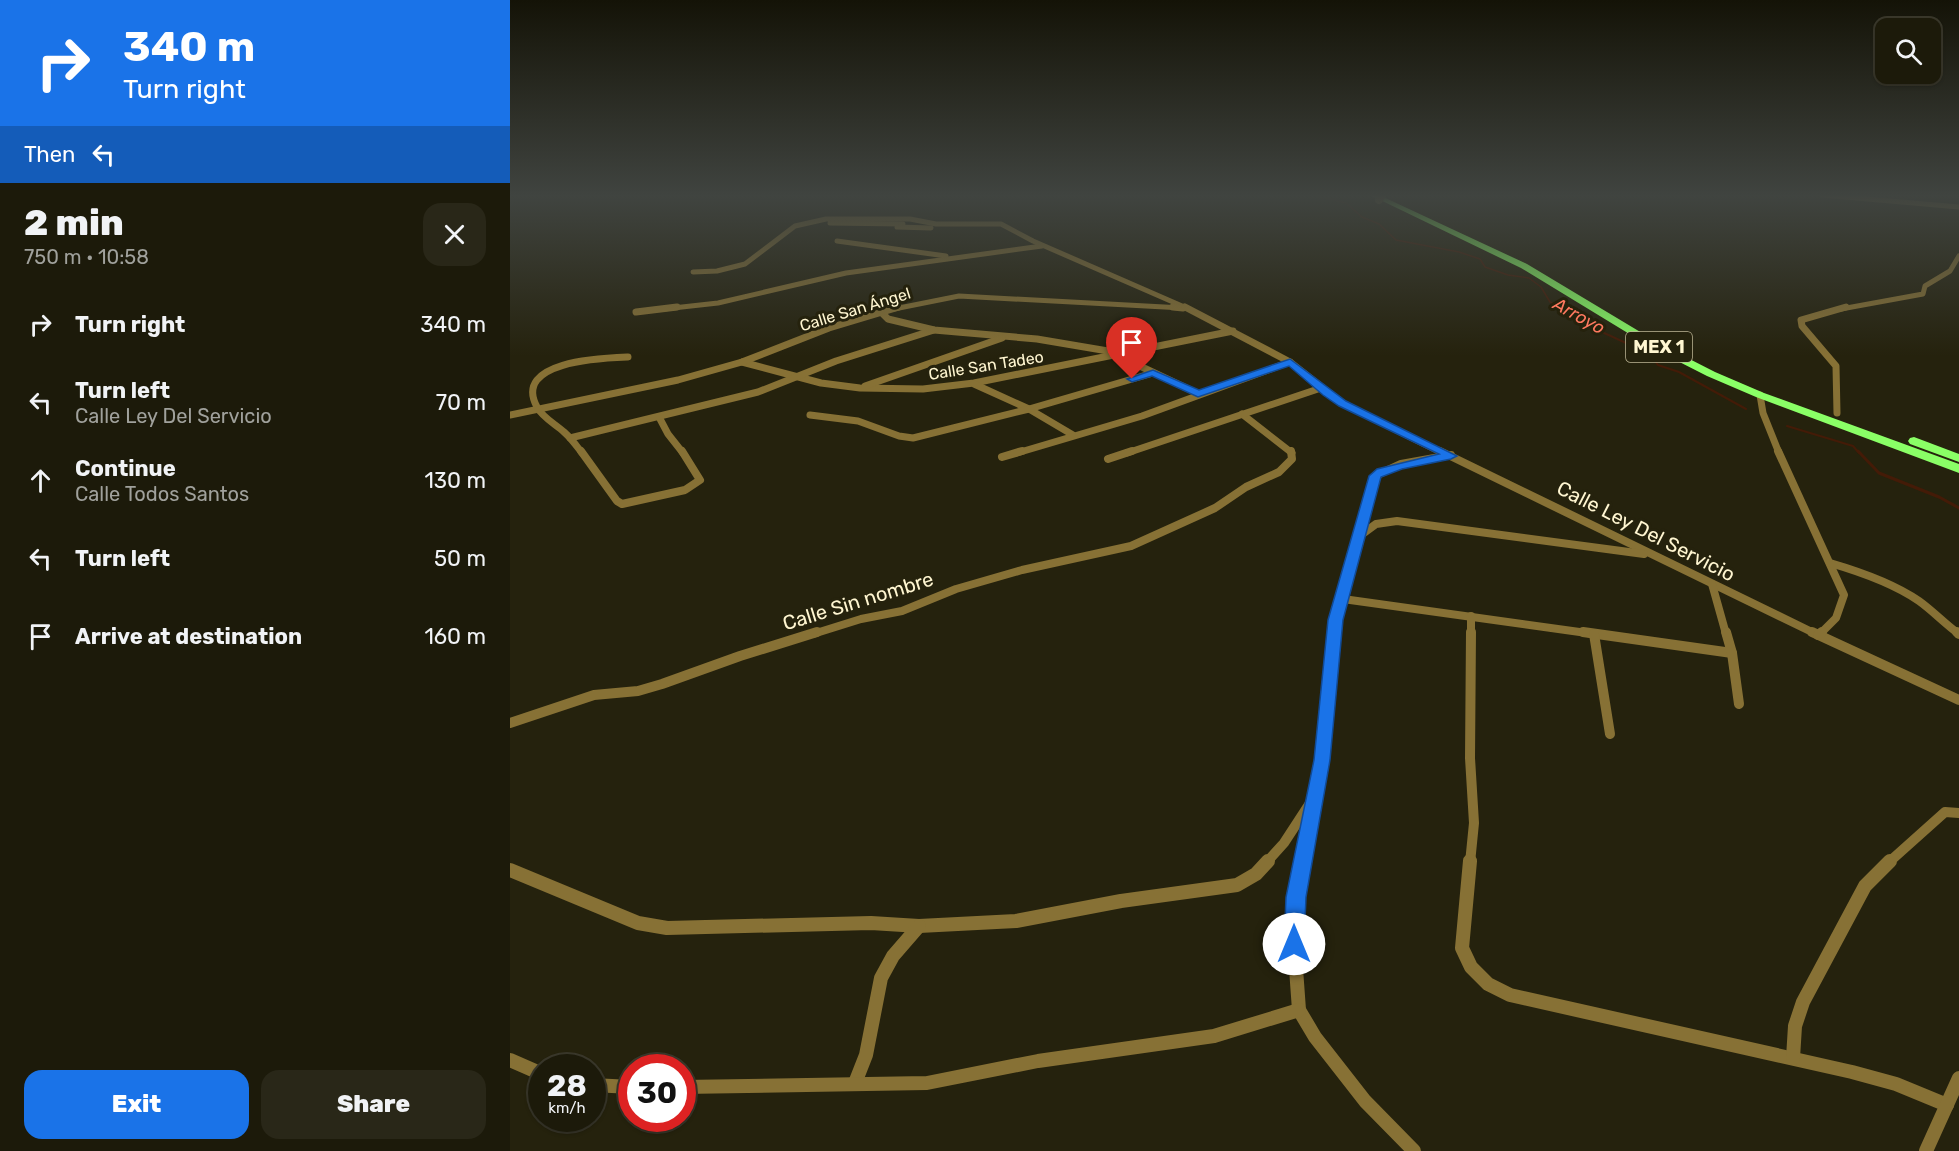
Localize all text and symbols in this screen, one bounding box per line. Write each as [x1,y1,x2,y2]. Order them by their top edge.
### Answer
map controls [1875,18,1941,84]
button: search [1875,18,1941,84]
text: 340 m [123,22,255,72]
icon: right [24,24,102,102]
text: Turn right [123,73,246,105]
icon: left [87,138,120,171]
text: Then [24,141,75,168]
text: 2 min [24,201,124,244]
button: close [423,203,486,266]
text: 750 m · 10:58 [24,245,149,269]
street label: Calle San Ángel [797,284,913,335]
water label: Arroyo [1548,292,1609,339]
icon: right [24,308,57,341]
text: Turn right [75,311,185,338]
text: 340 m [420,311,486,338]
pin [1106,317,1157,379]
icon: arrive [1115,326,1148,359]
road number: MEX 1 [1626,332,1692,362]
street label: Calle San Tadeo [927,347,1045,384]
text: Turn left [75,377,170,404]
icon: left [24,386,57,419]
text: 70 m [436,389,486,416]
text: Calle Ley Del Servicio [75,404,272,428]
text: Continue [75,455,176,482]
icon: ahead [24,464,57,497]
text: 130 m [424,467,486,494]
street label: Calle Ley Del Servicio [1553,476,1739,586]
text: Calle Todos Santos [75,482,249,506]
icon: left [24,542,57,575]
text: Turn left [75,545,170,572]
text: 50 m [434,545,486,572]
street label: Calle Sin nombre [780,567,936,635]
icon: arrive [24,620,57,653]
text: Arrive at destination [75,623,302,650]
text: 160 m [424,623,486,650]
position arrow [1262,912,1326,976]
speed limit sign: 30 [618,1054,696,1132]
text: 28 [547,1068,587,1104]
button: Exit [24,1070,249,1139]
button: Share [261,1070,486,1139]
text: km/h [548,1099,586,1117]

